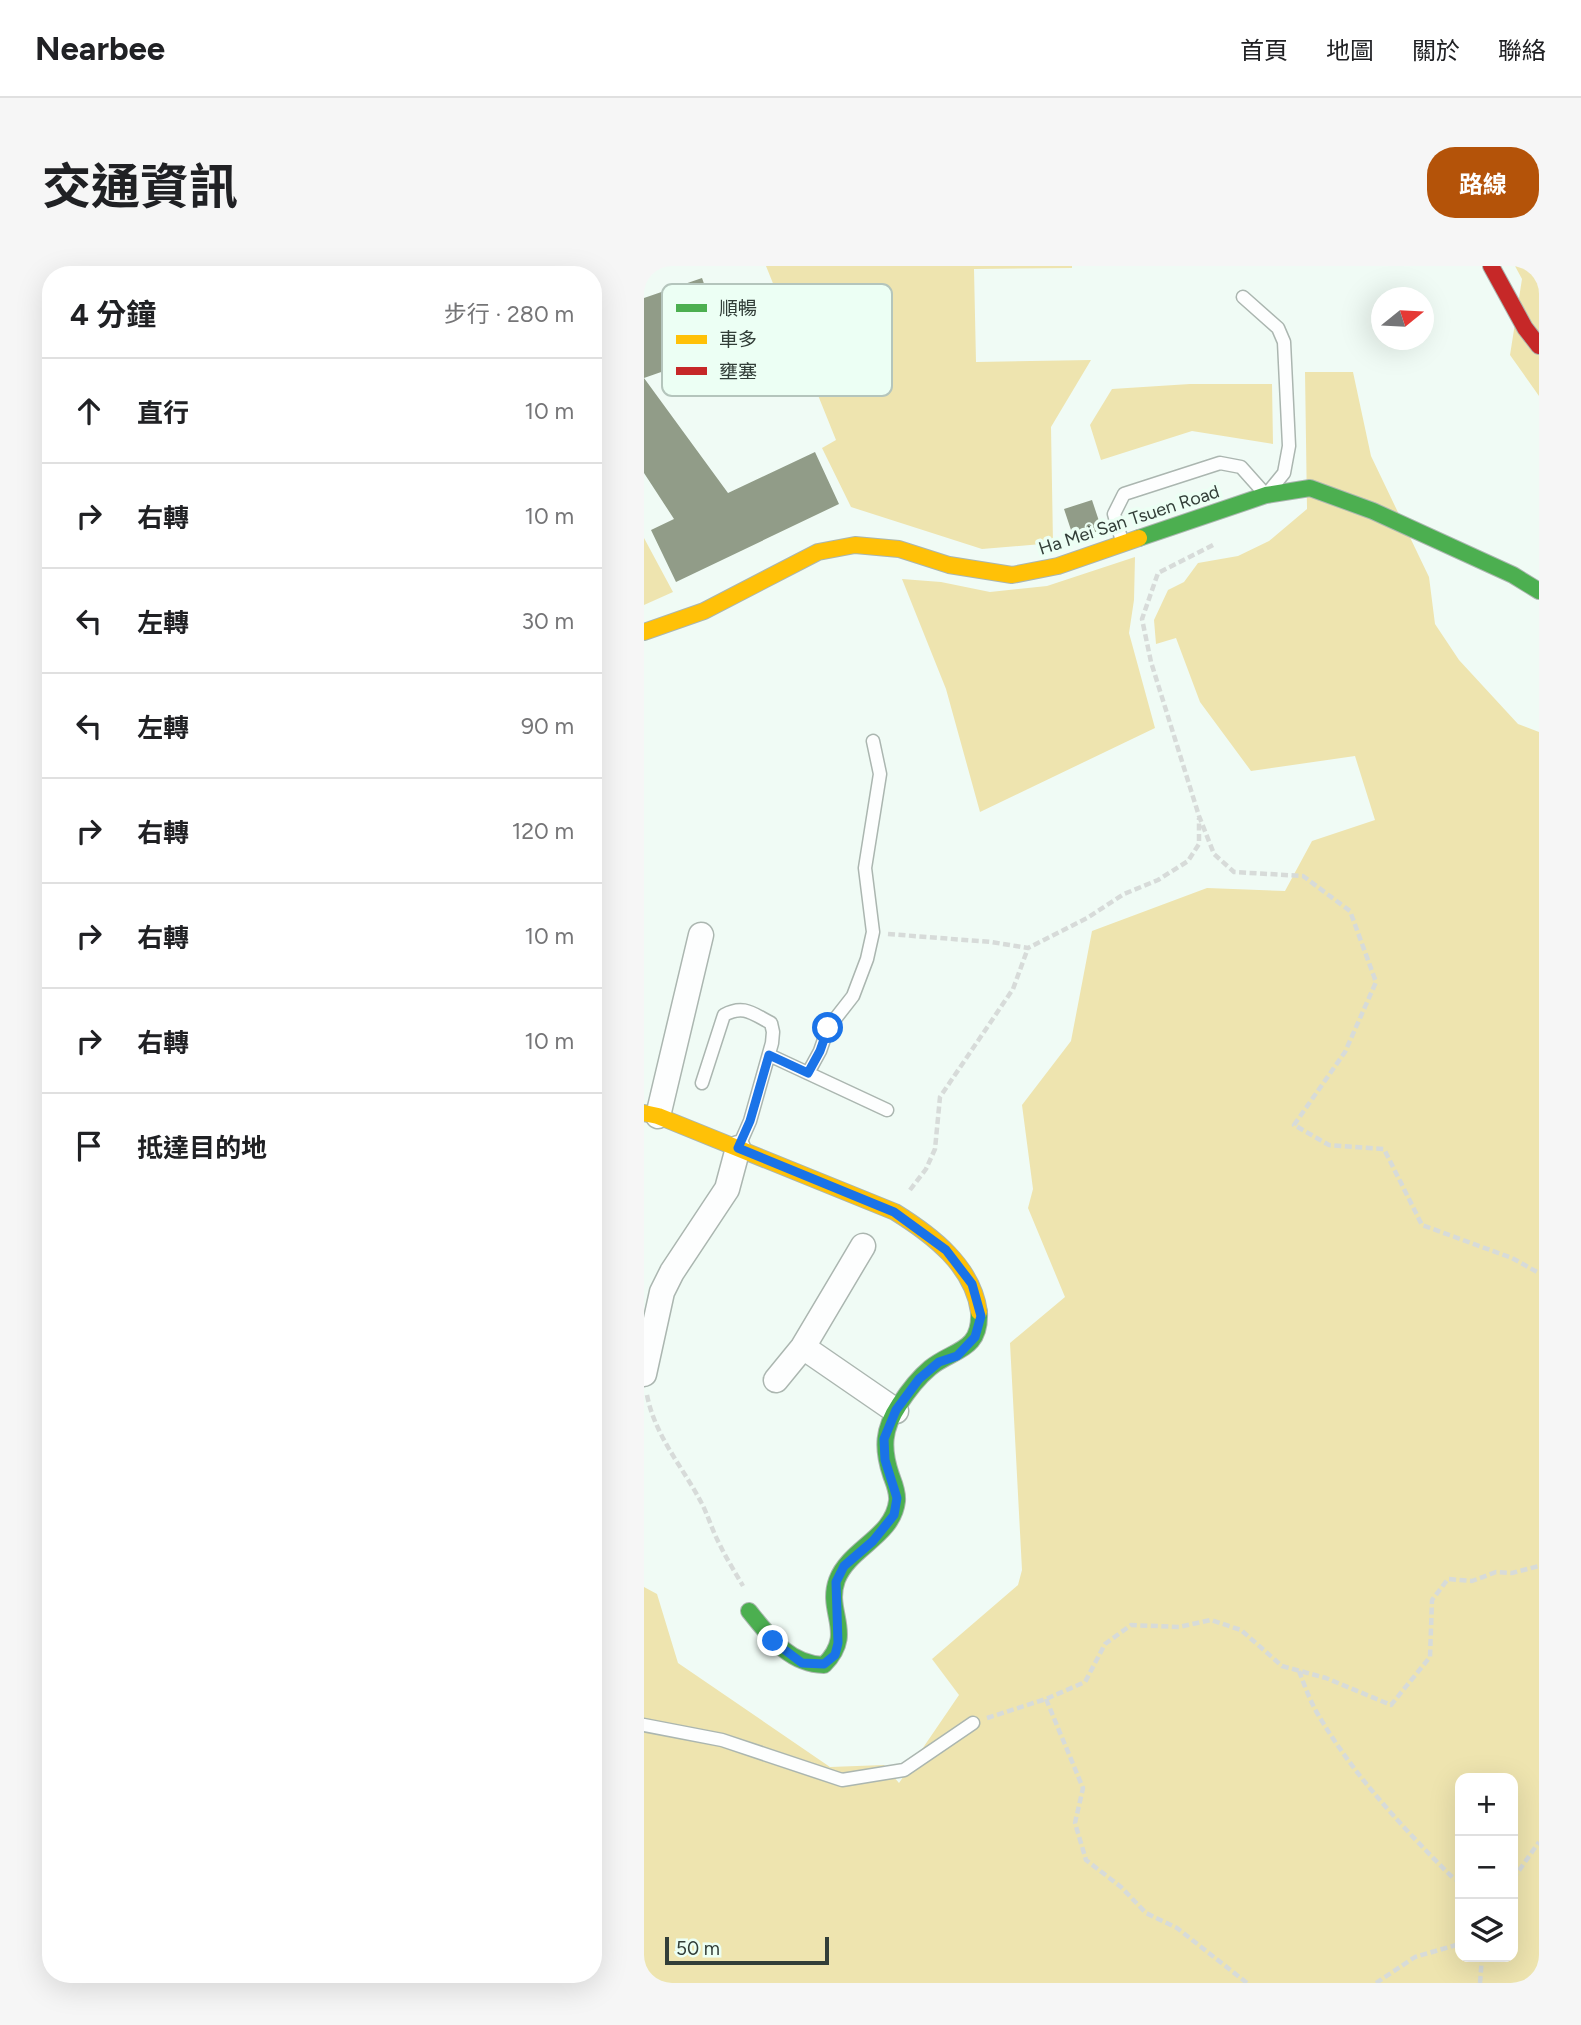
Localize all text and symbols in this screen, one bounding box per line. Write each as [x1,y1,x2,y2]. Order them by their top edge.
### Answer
text: Nearbee [35,29,165,68]
text: 首頁 [1240,36,1288,65]
text: 地圖 [1326,36,1374,65]
text: 關於 [1412,36,1460,65]
text: 聯絡 [1498,36,1546,65]
button: 路線 [1427,147,1539,218]
text: 交通資訊 [42,157,238,216]
legend [662,284,892,396]
north arrow [1371,287,1434,350]
text: 4 分鐘 [70,296,156,333]
text: 順暢 [719,297,757,320]
text: 步行 · 280 m [444,300,574,328]
text: 車多 [719,328,757,351]
text: 壅塞 [719,360,757,383]
icon: ahead [70,392,108,430]
text: 直行 [137,397,189,429]
text: 10 m [525,397,574,425]
street label: Ha Mei San Tsuen Road [1036,480,1222,560]
icon: right [70,497,108,535]
text: 右轉 [137,502,189,534]
text: 10 m [525,502,574,530]
icon: left [70,602,108,640]
text: 左轉 [137,607,189,639]
text: 30 m [521,607,574,635]
icon: left [70,707,108,745]
text: 左轉 [137,712,189,744]
text: 90 m [521,712,574,740]
icon: right [70,812,108,850]
text: 右轉 [137,817,189,849]
text: 120 m [512,817,574,845]
icon: right [70,917,108,955]
text: 右轉 [137,922,189,954]
text: 10 m [525,922,574,950]
route start [812,1012,843,1043]
icon: right [70,1022,108,1060]
text: 右轉 [137,1027,189,1059]
text: 10 m [525,1027,574,1055]
icon: arrive [70,1127,108,1165]
text: 抵達目的地 [137,1132,267,1164]
route end [757,1625,788,1656]
map controls [1455,1773,1518,1962]
button: + [1455,1773,1518,1836]
button: − [1455,1836,1518,1899]
button: layers [1455,1899,1518,1962]
scale bar [665,1934,830,1966]
text: 50 m [676,1937,720,1960]

